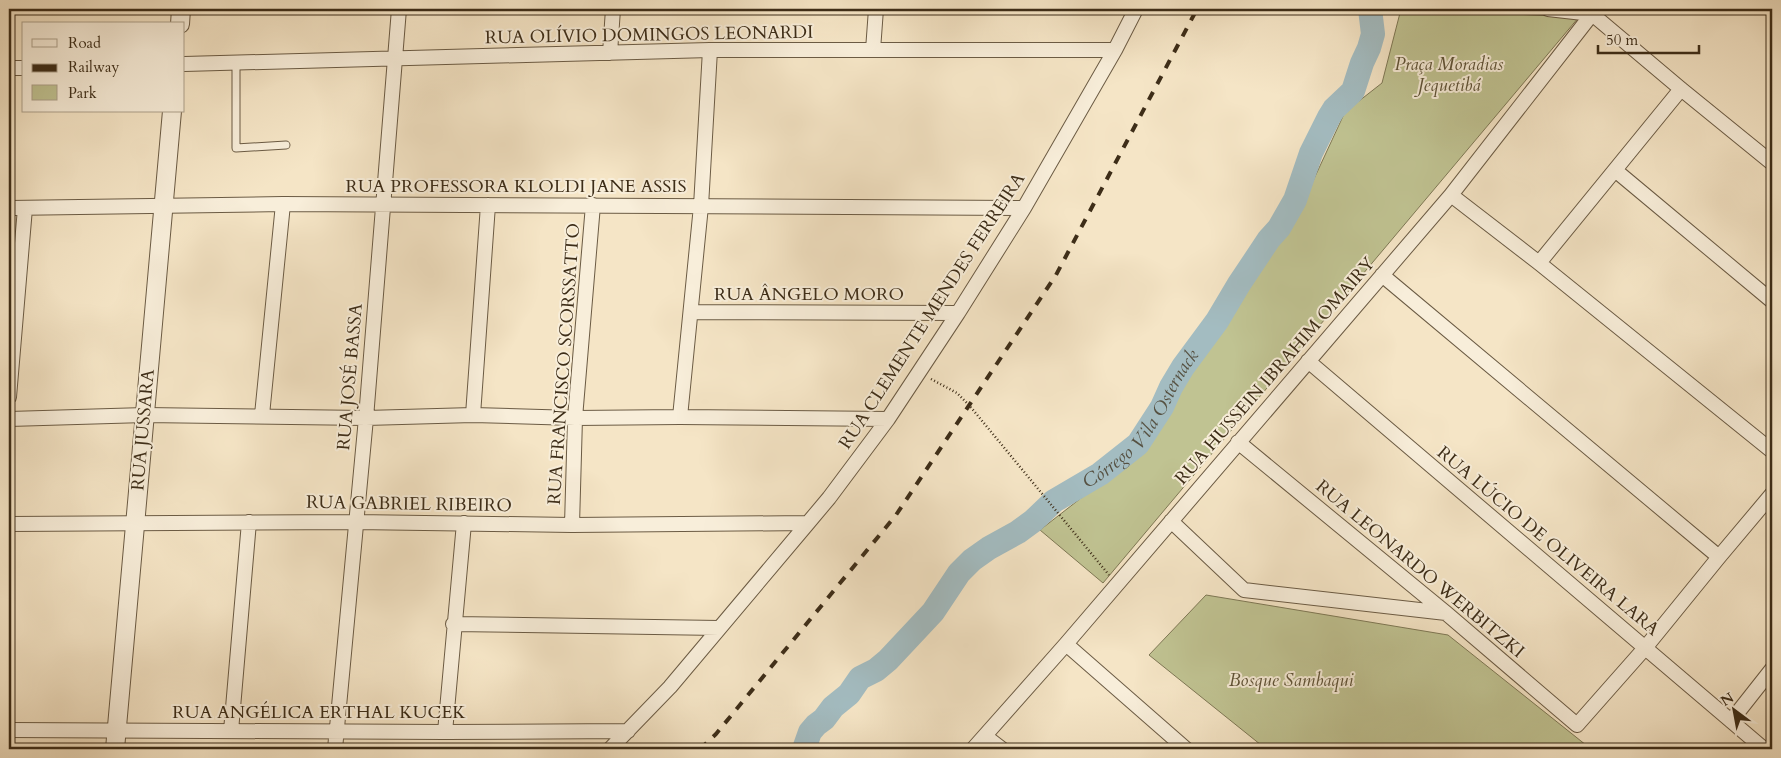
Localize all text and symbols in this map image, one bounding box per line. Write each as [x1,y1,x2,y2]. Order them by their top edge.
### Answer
street label: RUA OLÍVIO DOMINGOS LEONARDI [485,20,813,50]
legend [22,22,185,112]
scale bar [1598,22,1700,54]
text: 50 m [1606,30,1638,50]
text: Road [68,33,101,53]
park label: Praça Moradias Jequetibá [1395,52,1503,98]
text: Railway [68,57,119,77]
text: Park [68,83,97,103]
street label: RUA CLEMENTE MENDES FERREIRA [833,168,1031,454]
street label: RUA PROFESSORA KLOLDI JANE ASSIS [345,174,687,199]
street label: RUA FRANCISCO SCORSSATTO [542,222,586,506]
street label: RUA HUSSEIN IBRAHIM OMAIRY [1169,251,1381,490]
street label: RUA ÂNGELO MORO [714,282,904,307]
street label: RUA JOSÉ BASSA [331,302,369,451]
water label: Córrego Vila Osternack [1078,343,1205,495]
street label: RUA JUSSARA [125,368,161,492]
street label: RUA LÚCIO DE OLIVEIRA LARA [1431,440,1665,642]
street label: RUA LEONARDO WERBITZKI [1310,474,1530,664]
street label: RUA GABRIEL RIBEIRO [306,490,512,518]
park label: Bosque Sambaqui [1229,668,1354,693]
north arrow [1708,686,1758,736]
text: N [1717,688,1738,711]
street label: RUA ANGÉLICA ERTHAL KUCEK [172,700,466,725]

